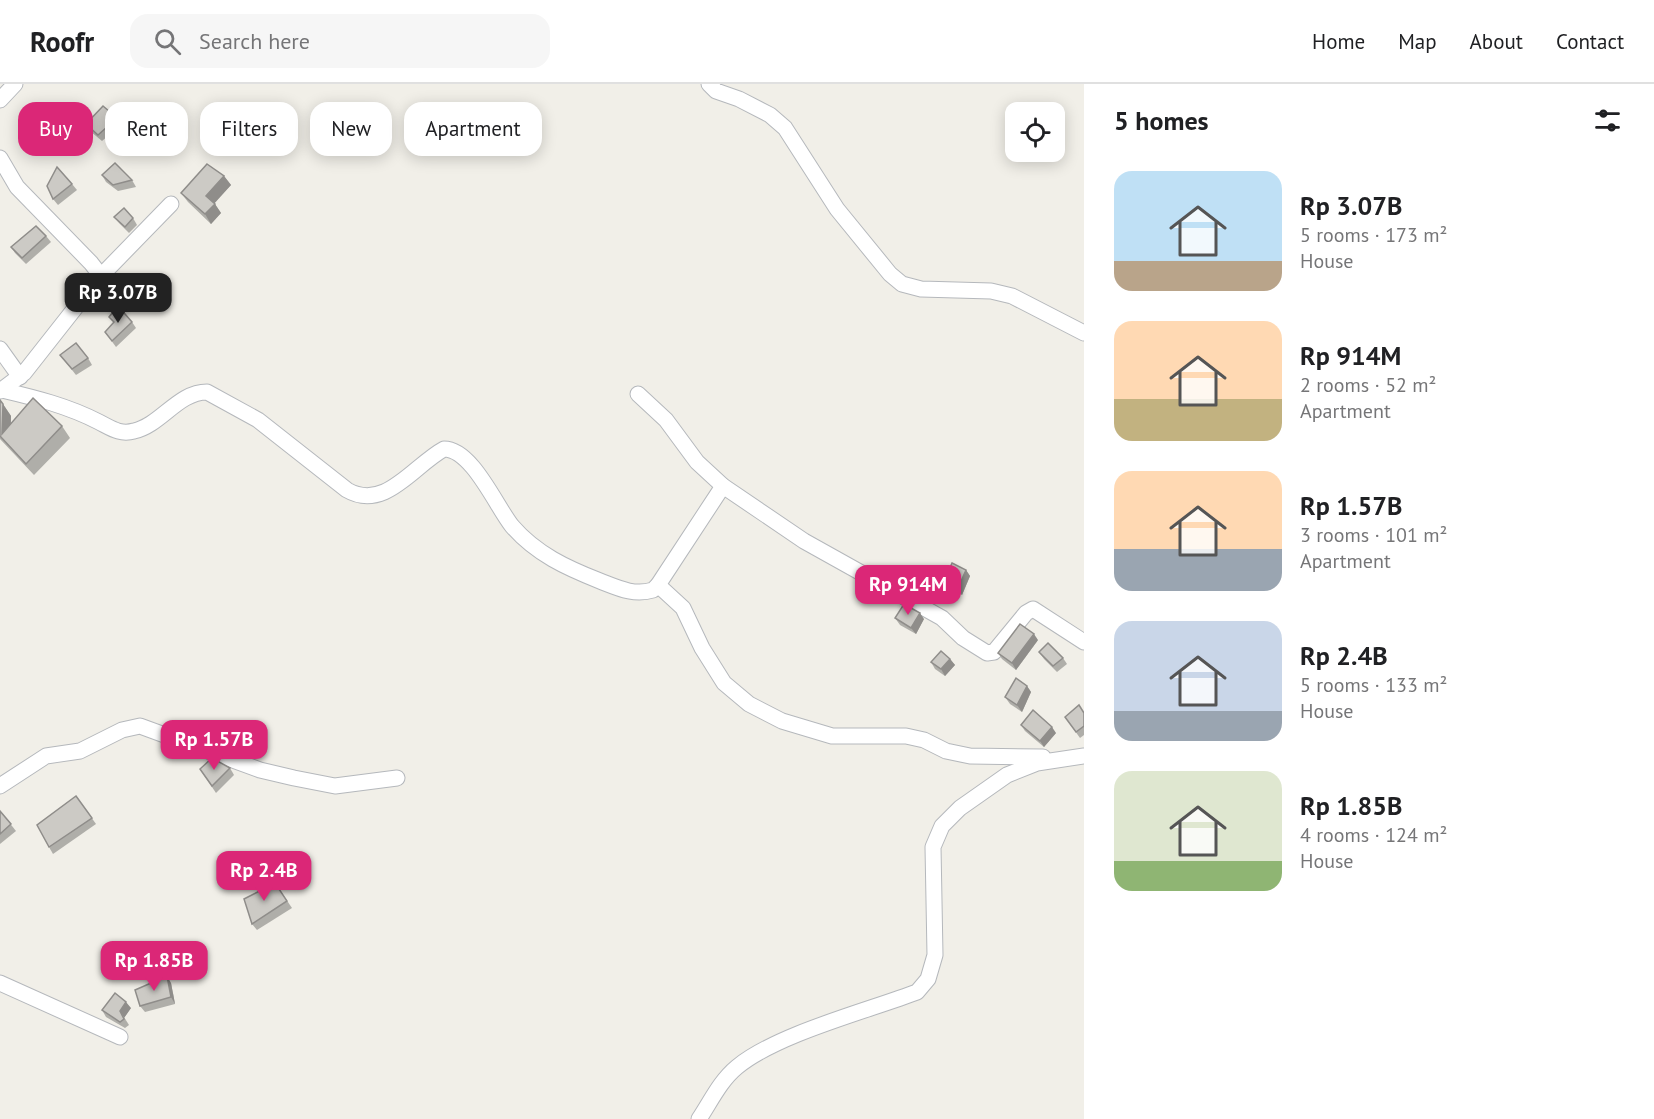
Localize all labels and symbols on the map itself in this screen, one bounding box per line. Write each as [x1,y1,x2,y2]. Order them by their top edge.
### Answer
pin: Rp 3.07B [56,273,180,324]
pin: Rp 914M [853,565,963,616]
pin: Rp 1.57B [152,720,276,771]
pin: Rp 2.4B [209,851,319,902]
pin: Rp 1.85B [92,941,216,992]

